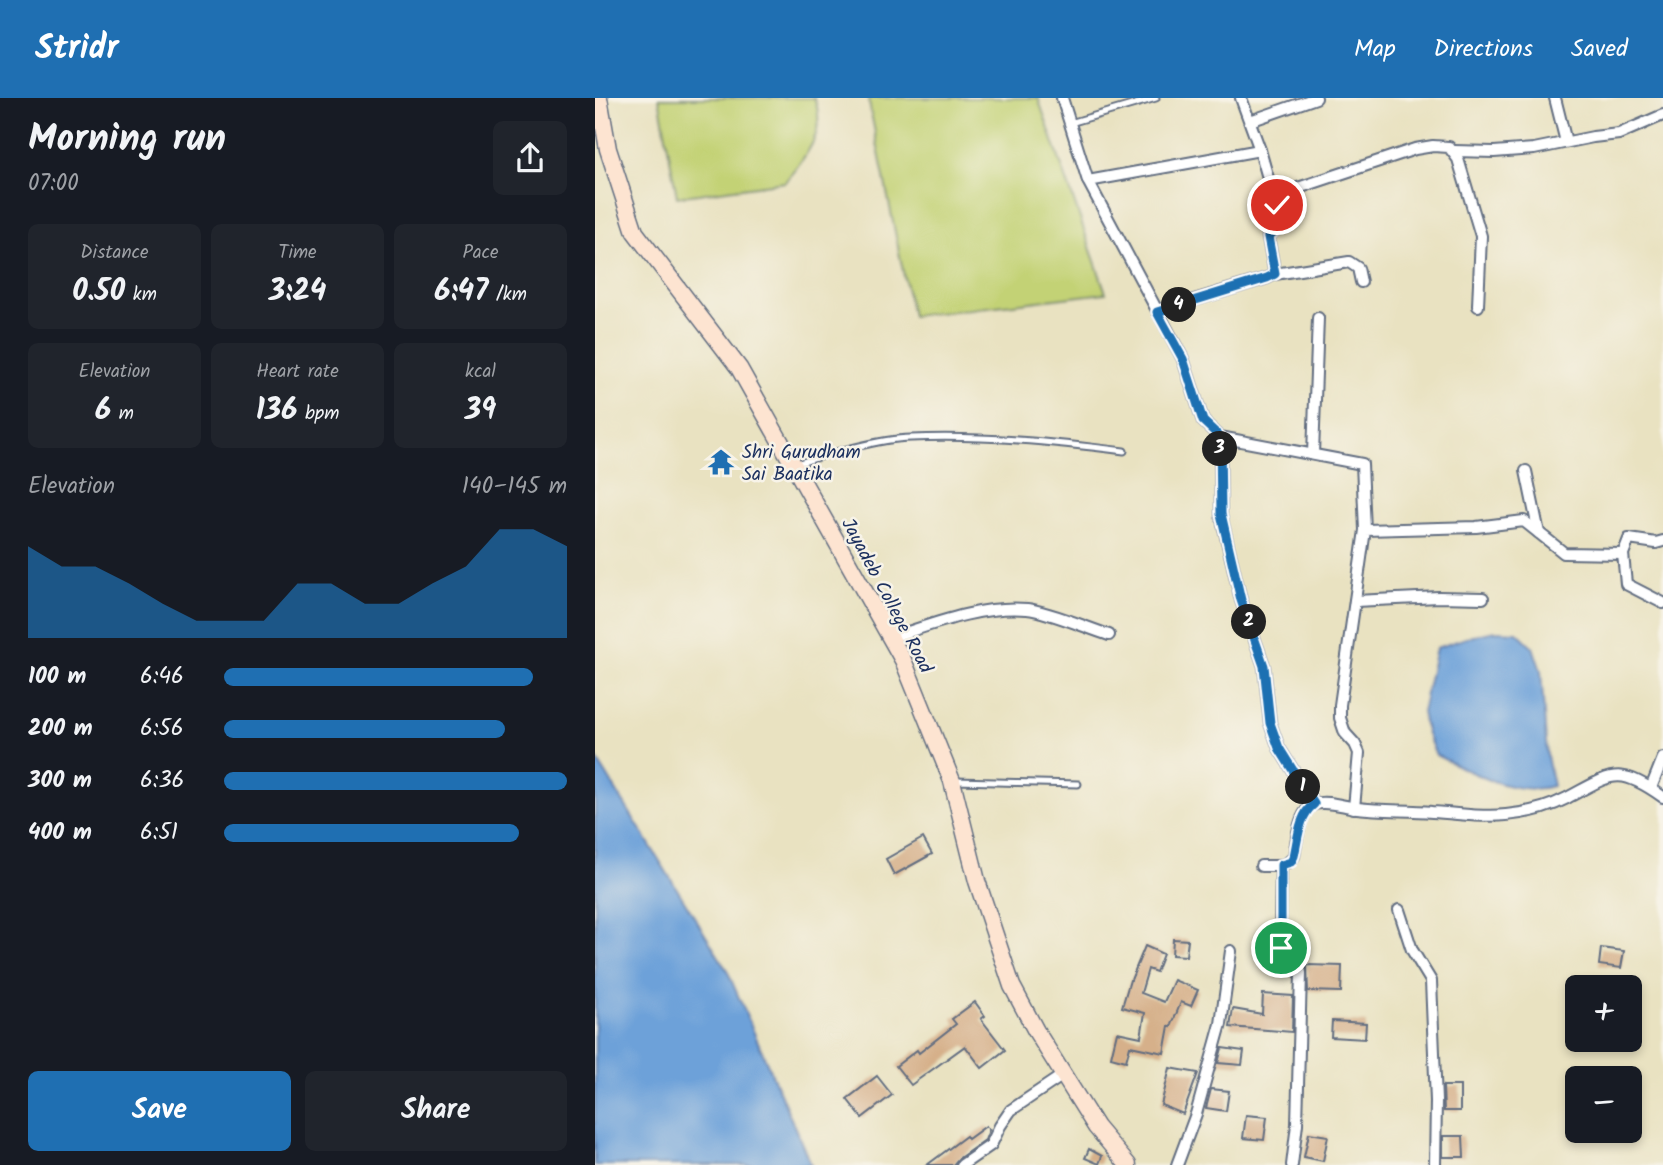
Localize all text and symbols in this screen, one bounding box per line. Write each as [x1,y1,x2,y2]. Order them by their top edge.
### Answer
text: Stridr [35,23,118,76]
text: Map [1354,30,1396,69]
text: Directions [1434,30,1533,69]
text: Saved [1571,30,1628,69]
text: Morning run [28,110,226,170]
button: share [493,121,567,195]
text: 07:00 [28,166,79,202]
pin [1247,175,1307,235]
icon: check [1258,186,1296,224]
text: Distance [80,238,149,268]
text: Time [278,238,317,268]
text: Pace [462,238,499,268]
text: 0.50 [72,268,125,316]
text: 3:24 [269,268,326,316]
text: 6:47 [434,268,488,316]
text: km [125,280,157,310]
text: /km [488,280,527,310]
pin: 4 [1161,288,1197,322]
text: 4 [1173,289,1184,319]
text: Elevation [79,357,150,387]
text: Heart rate [256,357,339,387]
text: kcal [465,357,496,387]
text: 6 [95,387,111,435]
text: 136 [256,387,297,435]
text: 39 [465,387,496,435]
text: m [111,399,134,429]
text: bpm [297,399,339,429]
pin: 3 [1203,432,1237,466]
text: 3 [1214,433,1225,463]
place label: Shri Gurudham Sai Baatika [742,438,861,490]
temple icon: Shri Gurudham Sai Baatika [706,447,736,477]
text: Elevation [28,469,115,505]
text: 140–145 m [462,469,567,505]
street label: Jayadeb College Road [833,513,940,680]
pin: 2 [1231,604,1267,640]
text: 2 [1243,606,1254,636]
text: 100 m [28,659,86,695]
text: 6:46 [140,659,184,695]
text: 200 m [28,711,93,747]
text: 6:56 [140,711,184,747]
text: 300 m [28,763,92,799]
text: 6:36 [140,763,184,799]
pin: 1 [1285,770,1321,804]
text: 1 [1300,771,1305,801]
text: 400 m [28,815,92,851]
text: 6:51 [140,815,178,851]
pin [1251,918,1311,978]
icon: arrive [1262,929,1300,967]
map controls [1565,975,1642,1143]
button: + [1565,975,1642,1052]
button: − [1565,1066,1642,1143]
button: Save [28,1071,291,1151]
button: Share [305,1071,567,1151]

